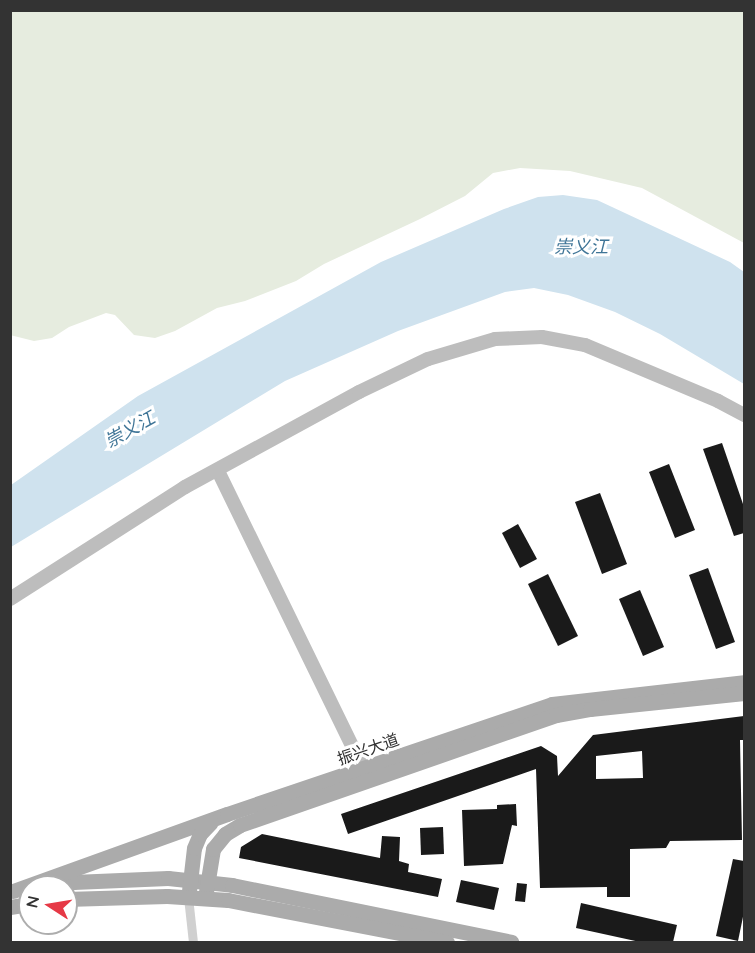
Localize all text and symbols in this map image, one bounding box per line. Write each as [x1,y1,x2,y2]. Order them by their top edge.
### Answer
water label: 崇义江 [554,236,608,258]
water label: 崇义江 [101,407,159,453]
street label: 振兴大道 [335,730,401,768]
north arrow [18,875,78,935]
text: N [21,894,43,910]

